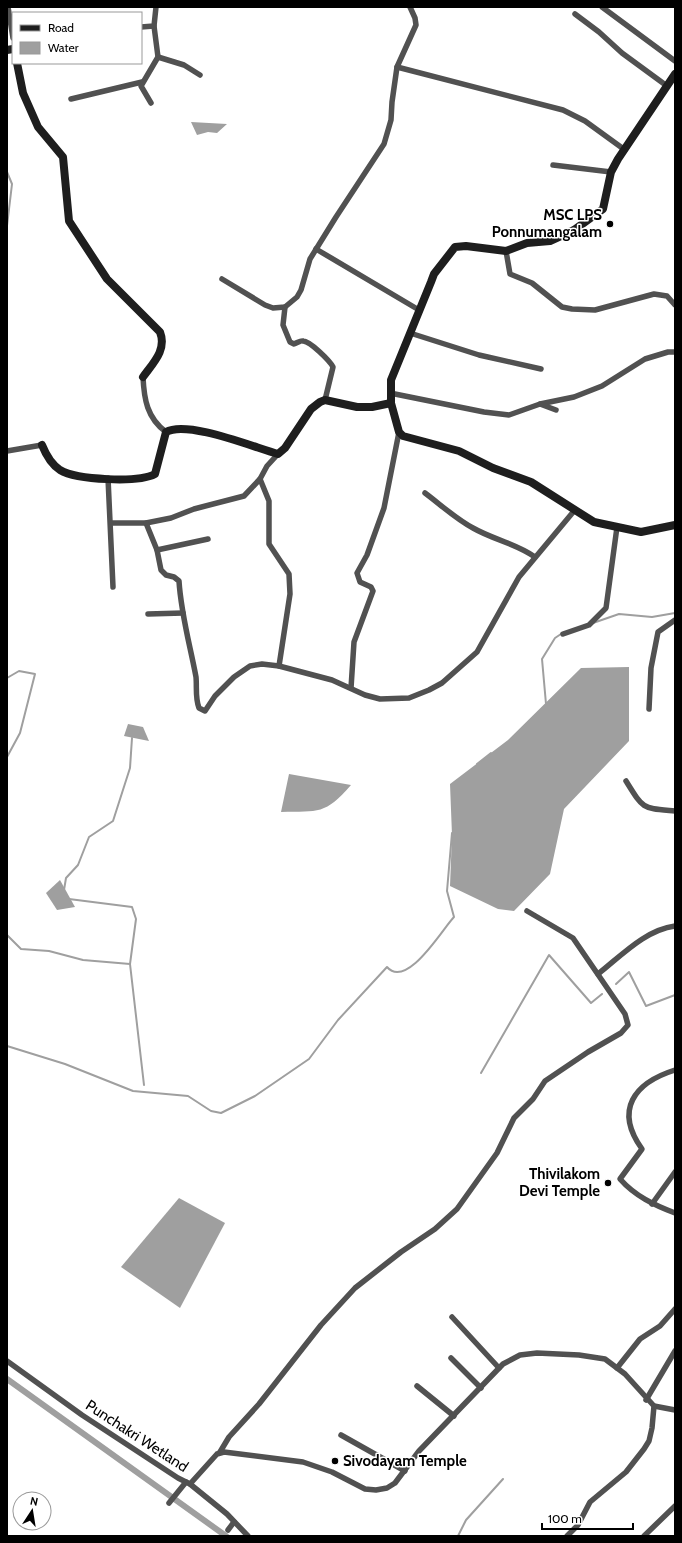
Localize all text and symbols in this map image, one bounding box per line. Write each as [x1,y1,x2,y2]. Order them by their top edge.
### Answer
legend [12,12,142,64]
text: Road [48,20,74,35]
text: Water [48,40,79,55]
place label: MSC LPS Ponnumangalam [492,206,602,241]
marker: MSC LPS Ponnumangalam [605,219,615,229]
place label: Thivilakom Devi Temple [519,1165,600,1200]
marker: Thivilakom Devi Temple [603,1178,613,1188]
street label: Punchakri Wetland [82,1396,192,1476]
place label: Sivodayam Temple [343,1452,467,1470]
marker: Sivodayam Temple [330,1456,340,1466]
north arrow [12,1491,52,1531]
text: N [29,1494,39,1509]
scale bar [542,1505,633,1531]
text: 100 m [548,1511,582,1526]

